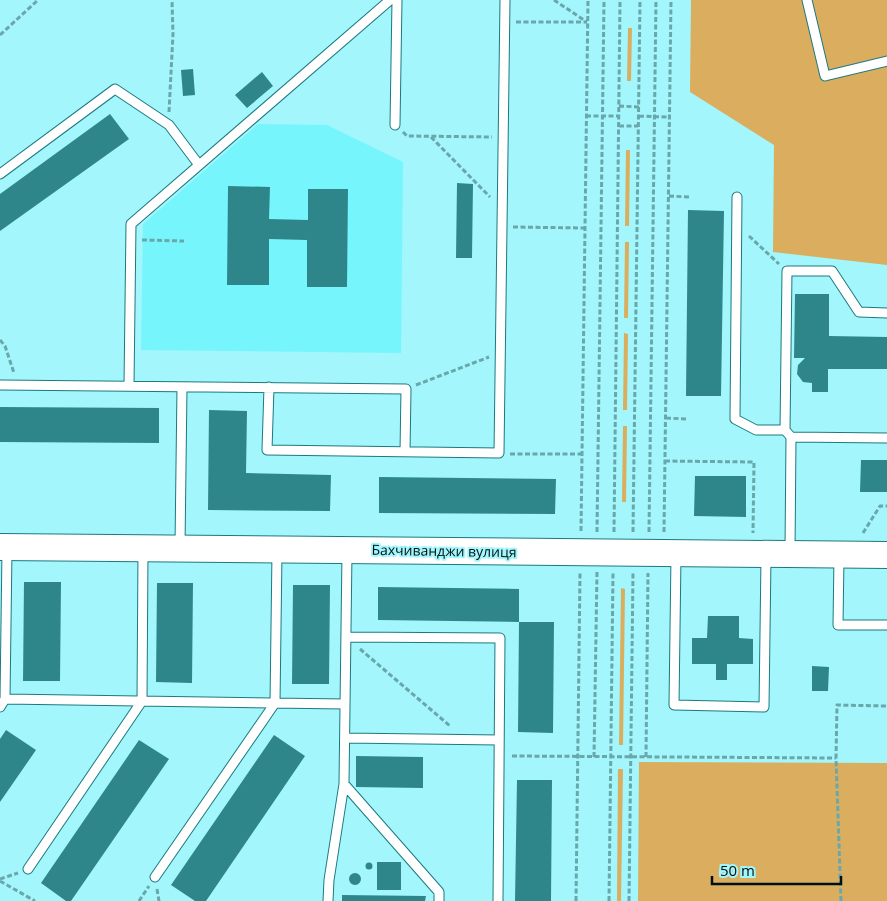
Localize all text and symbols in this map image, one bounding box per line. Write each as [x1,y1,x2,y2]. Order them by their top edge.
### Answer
street label: Бахчиванджи вулиця [371,540,517,561]
scale bar [712,854,841,886]
text: 50 m [720,860,755,880]

